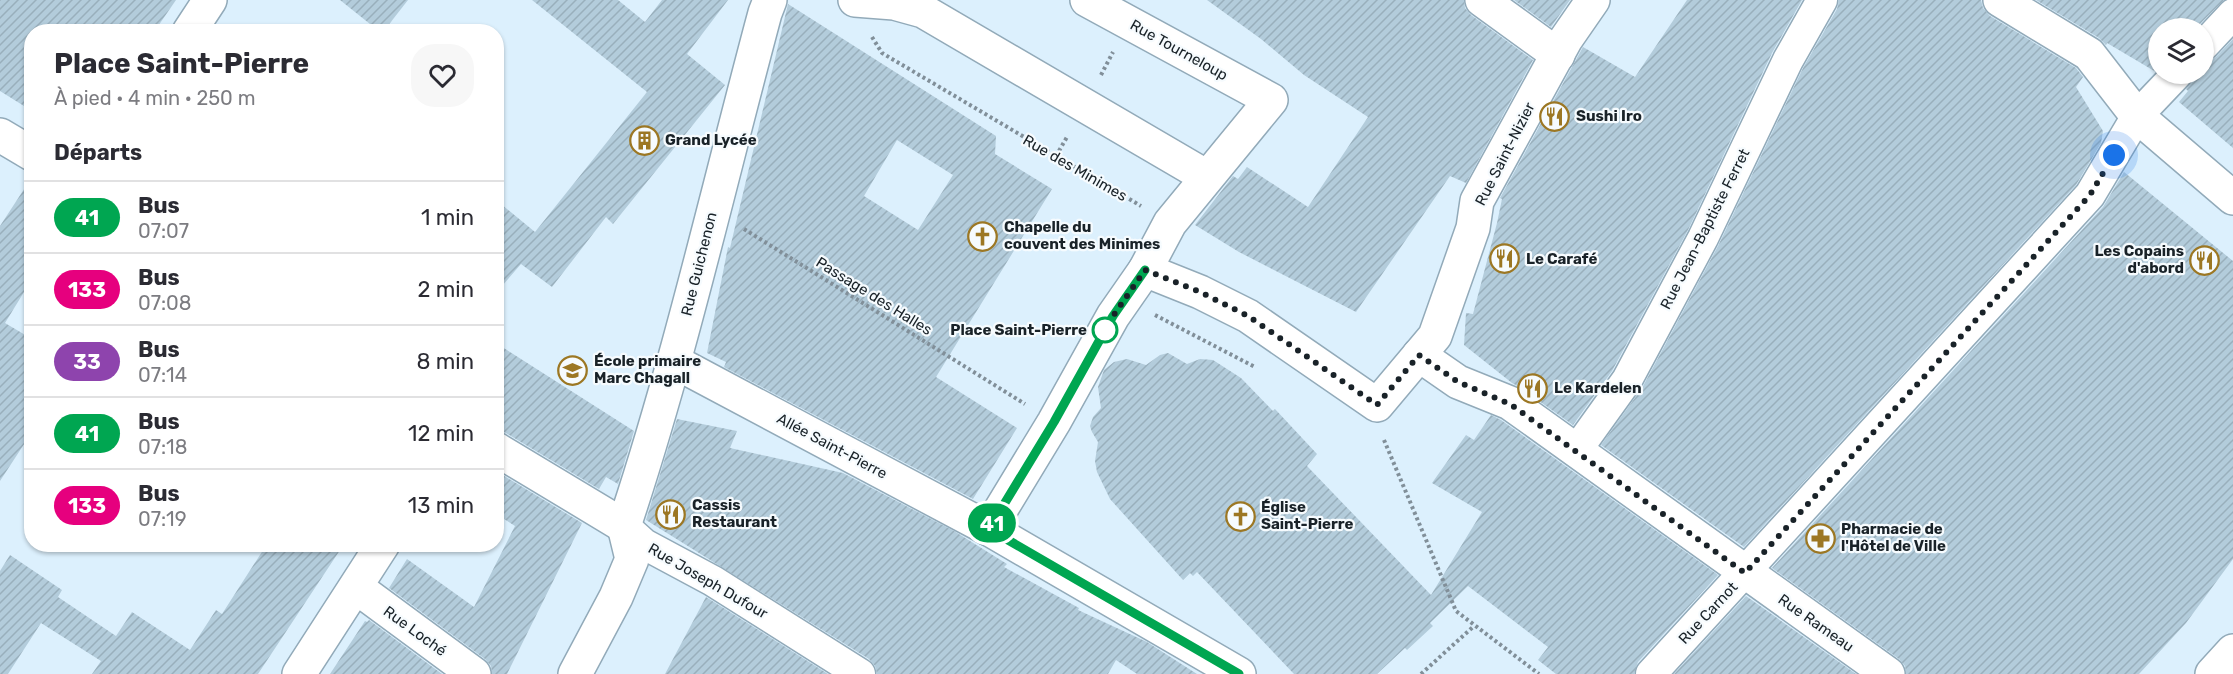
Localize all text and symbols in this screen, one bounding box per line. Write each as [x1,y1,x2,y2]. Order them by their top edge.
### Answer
street label: Rue Tourneloup [1127,16,1231,84]
map controls [2148,18,2214,84]
button: layers [2148,18,2214,84]
button: heart [411,44,474,107]
text: Place Saint-Pierre [54,47,309,80]
text: À pied · 4 min · 250 m [54,86,256,110]
street label: Rue Saint-Nizier [1471,99,1539,209]
restaurant icon: Sushi Iro [1539,100,1571,132]
place label: Sushi Iro [1576,107,1642,125]
building icon: Grand Lycée [628,124,660,156]
place label: Grand Lycée [665,131,757,149]
street label: Rue des Minimes [1020,131,1131,205]
text: Départs [54,139,142,166]
your location [2099,140,2129,170]
street label: Rue Jean-Baptiste Ferret [1657,145,1753,312]
text: Bus [138,192,180,219]
text: 1 min [421,204,474,231]
text: 41 [75,205,99,230]
street label: Rue Guichenon [677,210,721,318]
place label: Chapelle du couvent des Minimes [1004,218,1160,253]
text: 07:07 [138,219,189,243]
church icon: Chapelle du couvent des Minimes [967,220,999,252]
place label: Les Copains d'abord [2094,242,2184,277]
restaurant icon: Le Carafé [1489,243,1521,275]
restaurant icon: Les Copains d'abord [2189,244,2221,276]
place label: Le Carafé [1526,250,1597,268]
street label: Passage des Halles [813,253,936,339]
text: Bus [138,264,180,291]
text: 2 min [417,276,474,303]
text: 133 [68,277,106,302]
text: 07:08 [138,291,192,315]
marker: Place Saint-Pierre [1092,317,1118,343]
place label: Place Saint-Pierre [950,321,1087,339]
text: Bus [138,336,180,363]
text: 8 min [416,348,474,375]
text: 33 [73,349,101,374]
place label: École primaire Marc Chagall [594,352,701,387]
school or university icon: École primaire Marc Chagall [557,354,589,386]
text: 07:14 [138,363,187,387]
restaurant icon: Le Kardelen [1517,372,1549,404]
place label: Le Kardelen [1554,379,1642,397]
text: Bus [138,408,180,435]
street label: Allée Saint-Pierre [774,409,890,483]
text: 12 min [408,420,474,447]
text: 41 [75,421,99,446]
text: 07:18 [138,435,187,459]
text: Bus [138,480,180,507]
text: 13 min [408,492,474,519]
text: 133 [68,493,106,518]
place label: Cassis Restaurant [692,496,777,531]
restaurant icon: Cassis Restaurant [655,498,687,530]
place label: Église Saint-Pierre [1261,498,1354,533]
church icon: Église Saint-Pierre [1224,500,1256,532]
line badge: 41 [965,504,1019,542]
text: 07:19 [138,507,187,531]
text: 41 [980,511,1004,536]
place label: Pharmacie de l'Hôtel de Ville [1841,520,1946,555]
pharmacy icon: Pharmacie de l'Hôtel de Ville [1804,522,1836,554]
street label: Rue Joseph Dufour [645,539,771,623]
street label: Rue Carnot [1675,578,1741,648]
street label: Rue Rameau [1775,590,1857,656]
street label: Rue Loché [380,602,450,660]

